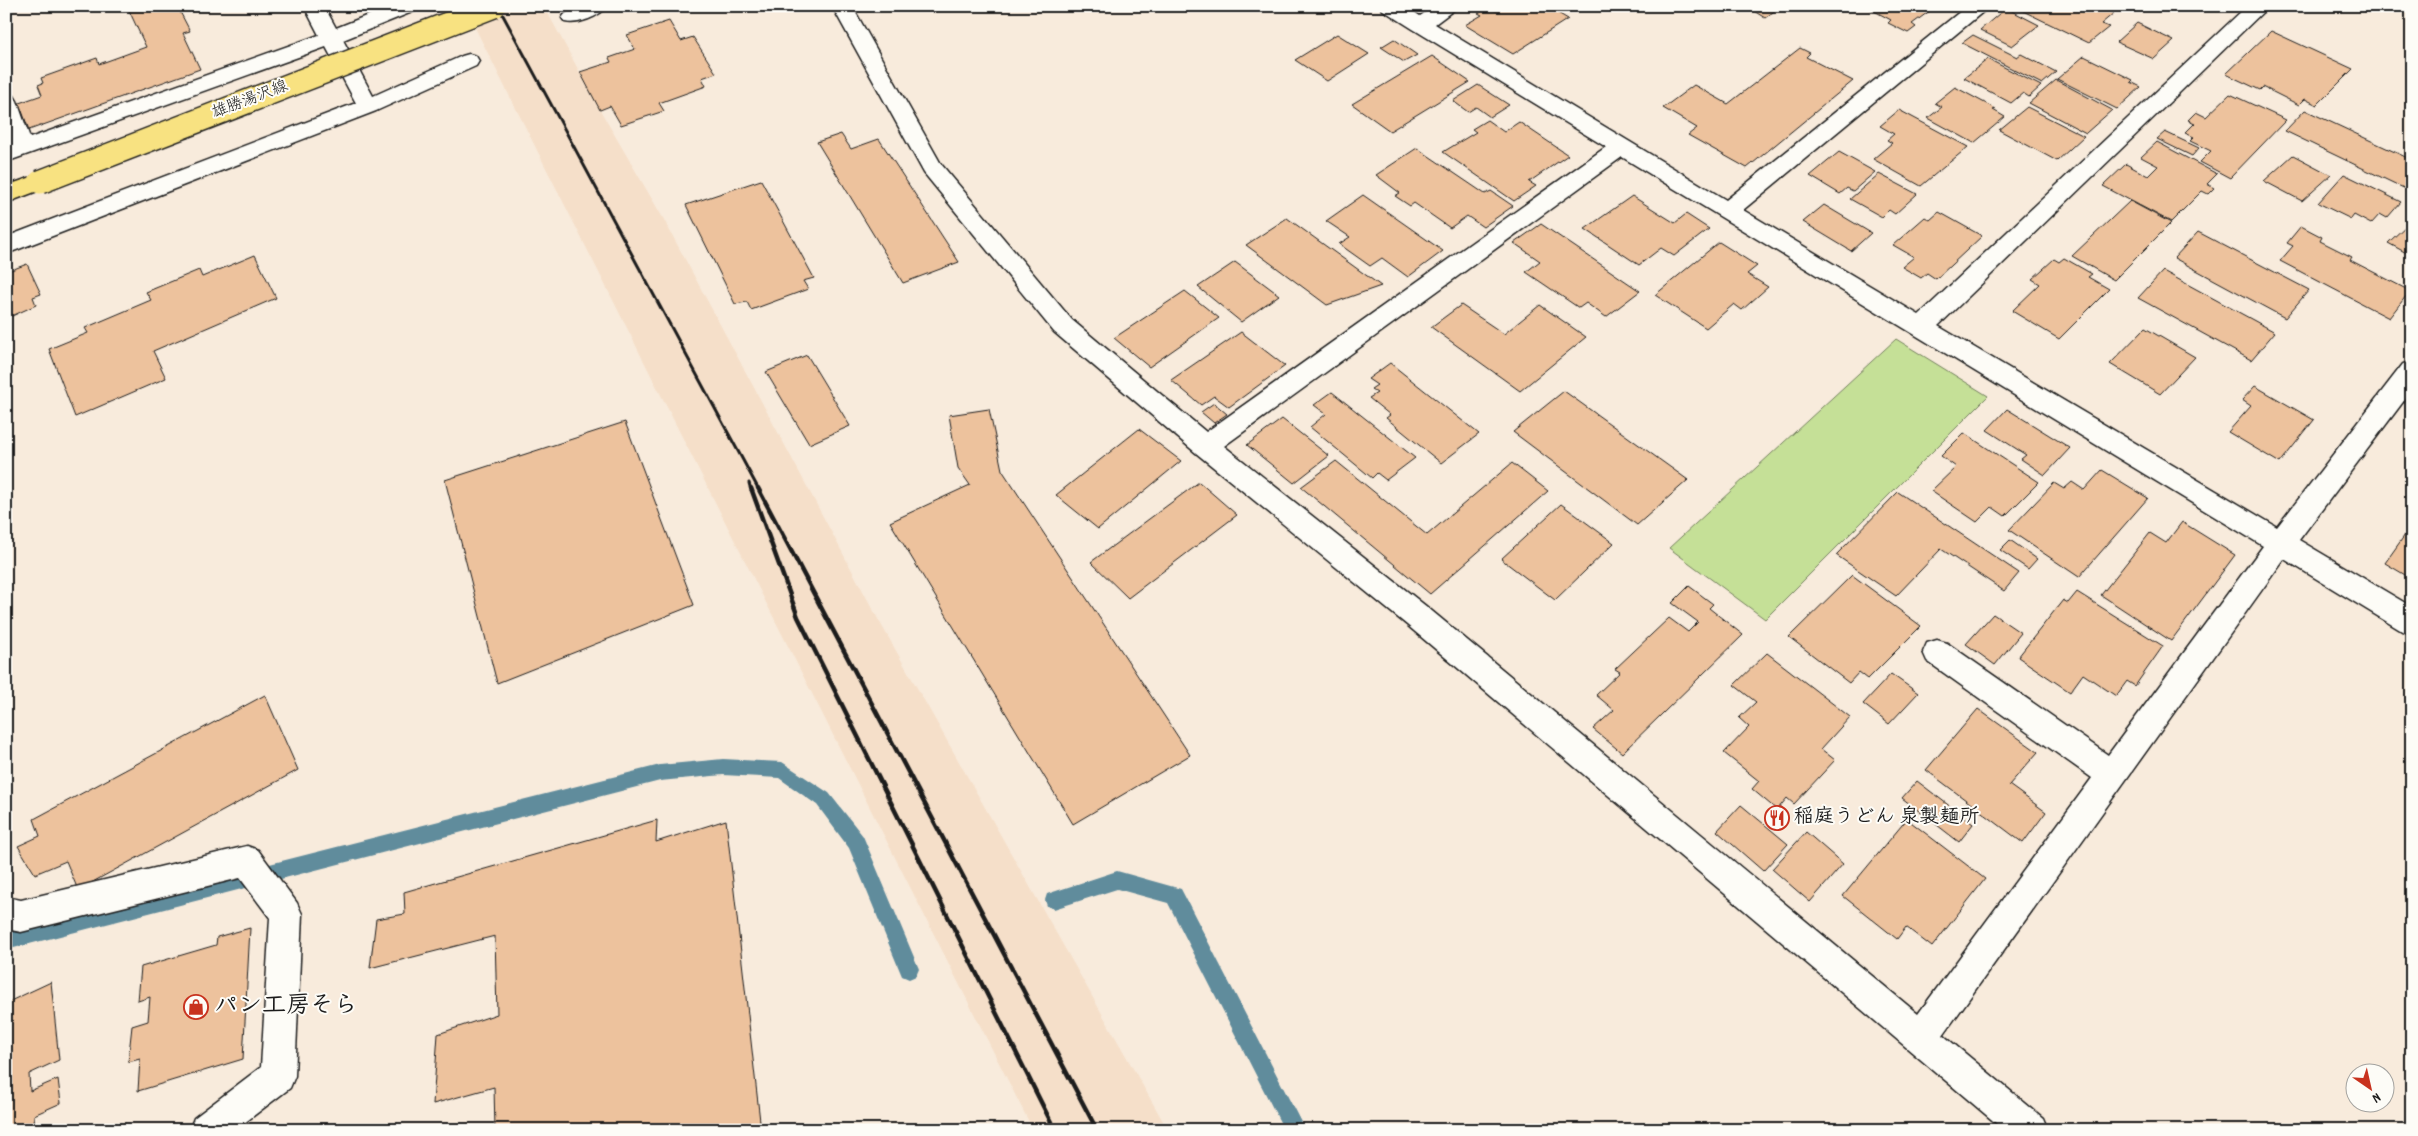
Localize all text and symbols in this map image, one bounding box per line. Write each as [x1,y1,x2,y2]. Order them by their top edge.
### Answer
street label: 雄勝湯沢線 [209,75,291,125]
place label: 稲庭うどん 泉製麺所 [1794,804,1979,832]
restaurant icon: 稲庭うどん 泉製麺所 [1764,805,1790,831]
place label: パン工房そら [214,990,358,1024]
shop icon: パン工房そら [183,994,209,1020]
north arrow [2346,1064,2396,1114]
text: N [2368,1087,2385,1107]

